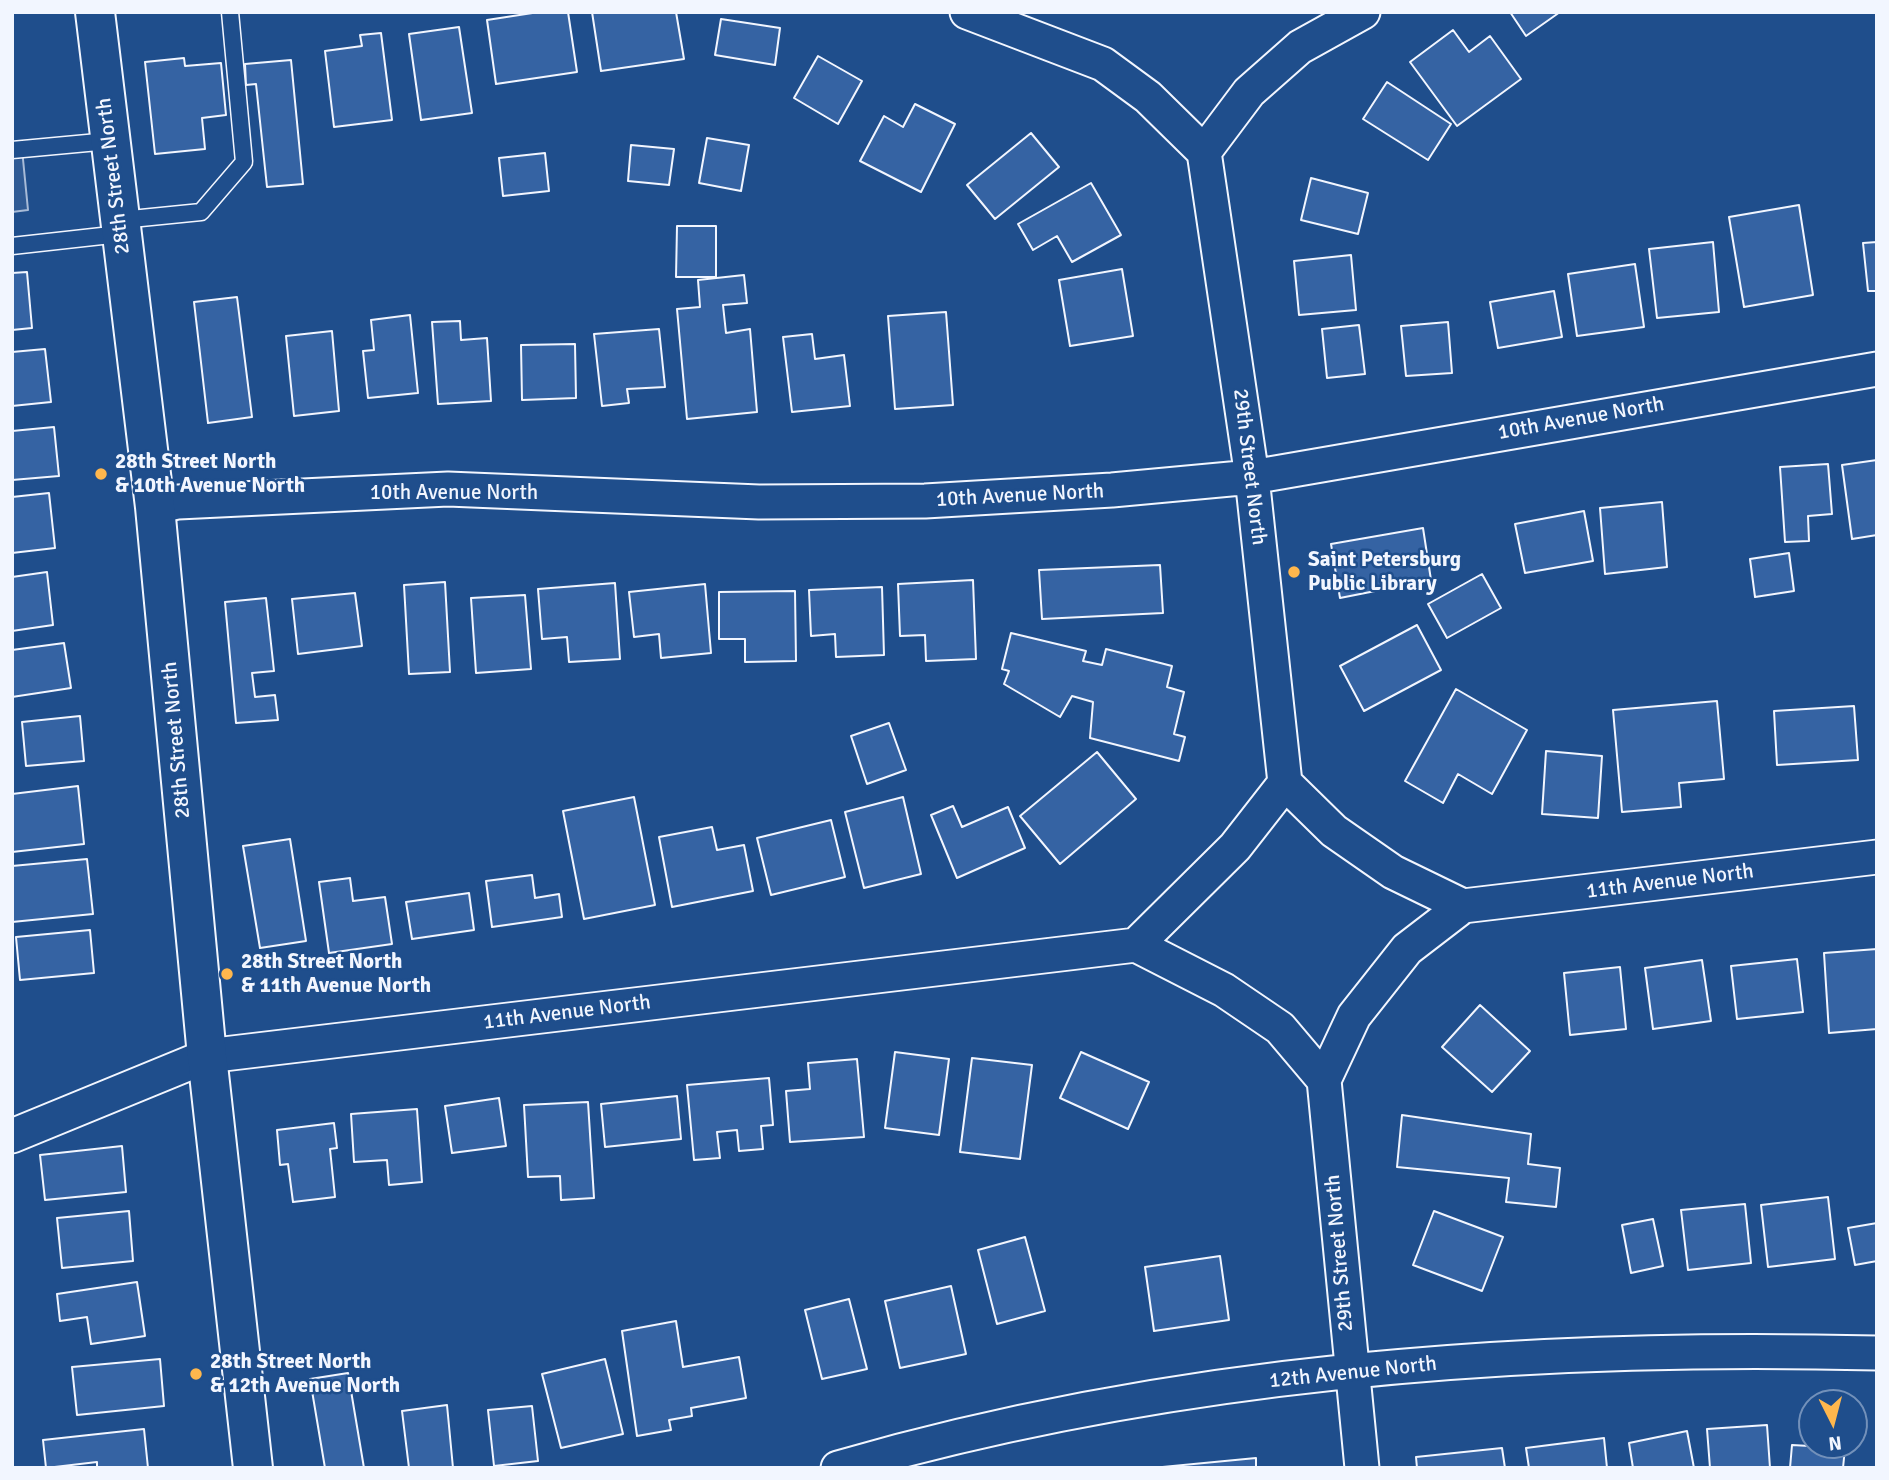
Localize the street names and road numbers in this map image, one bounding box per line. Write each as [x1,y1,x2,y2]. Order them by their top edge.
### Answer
street label: 28th Street North [92,96,136,256]
street label: 29th Street North [1227,387,1271,547]
street label: 10th Avenue North [1496,392,1666,446]
street label: 10th Avenue North [935,479,1105,513]
street label: 10th Avenue North [370,480,538,506]
street label: 28th Street North [158,660,196,820]
street label: 11th Avenue North [1585,859,1755,905]
street label: 11th Avenue North [482,990,652,1036]
street label: 29th Street North [1321,1173,1359,1333]
street label: 12th Avenue North [1268,1352,1438,1394]

